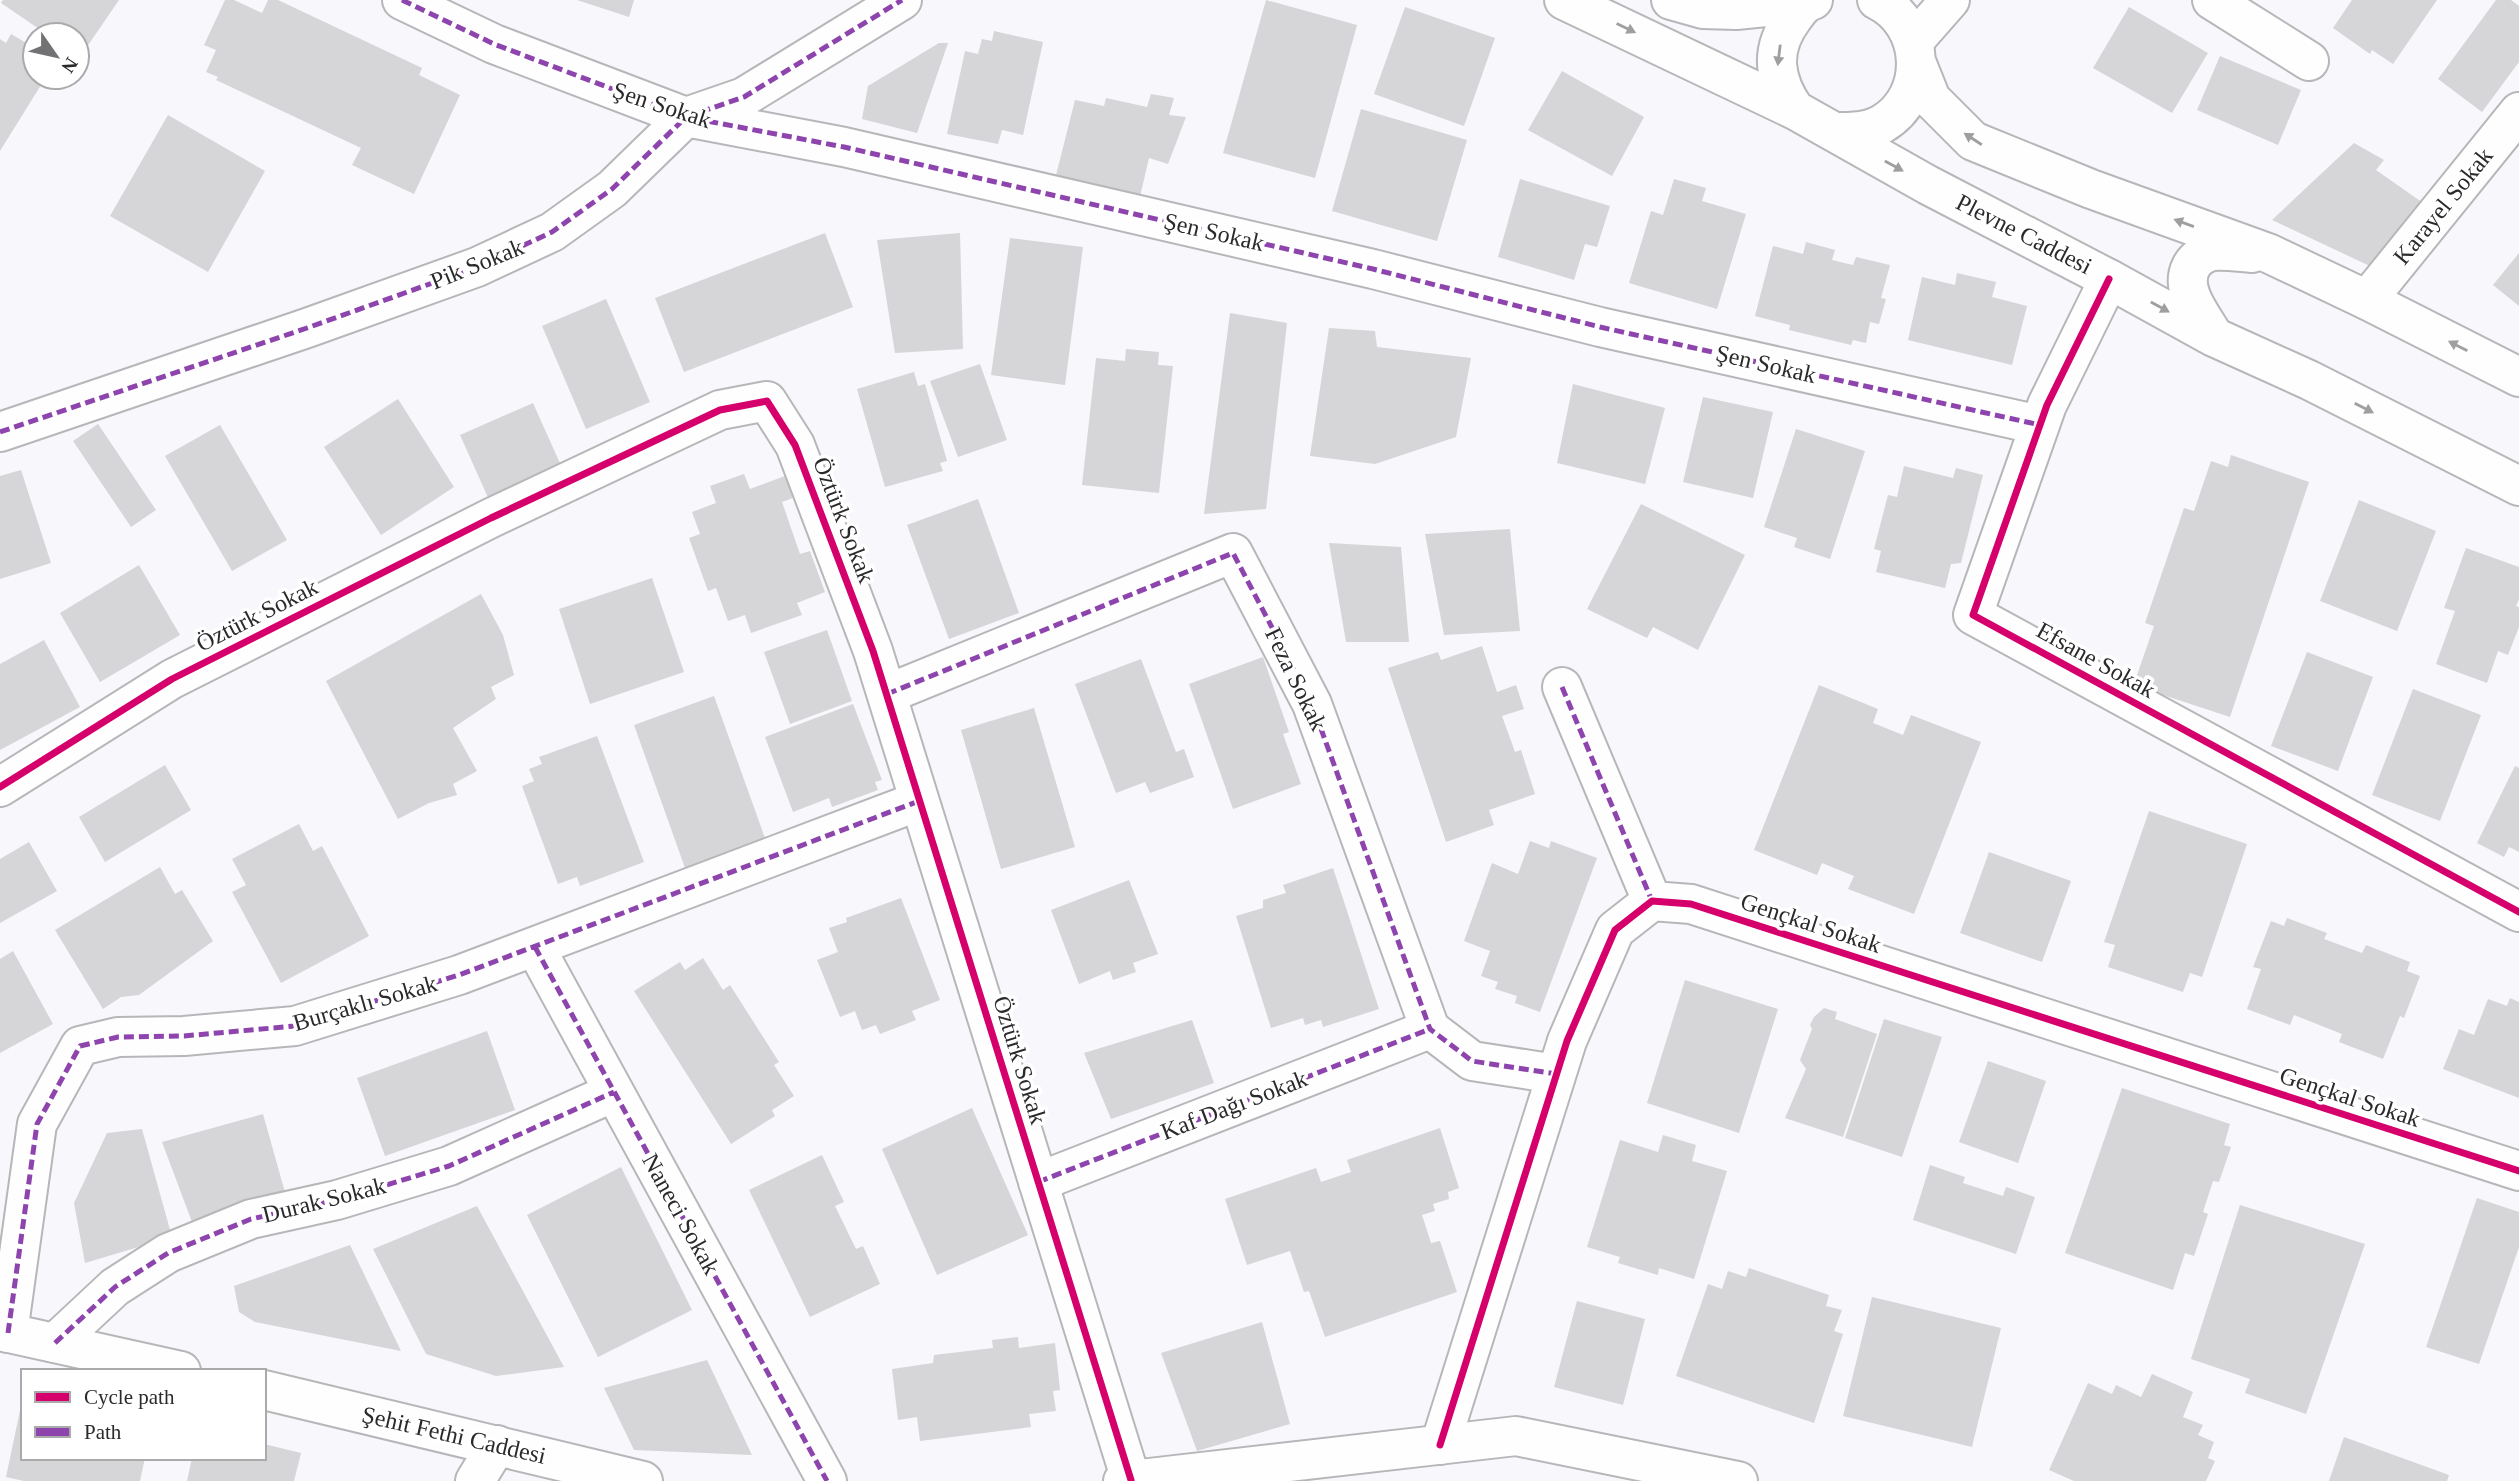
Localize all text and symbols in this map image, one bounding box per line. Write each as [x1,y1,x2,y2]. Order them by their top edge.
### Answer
north arrow [21,21,91,91]
one-way arrow [1616,23,1636,34]
one-way arrow [1773,44,1784,66]
text: N [57,54,82,77]
street label: Şen Sokak [609,77,715,133]
one-way arrow [1963,132,1983,145]
street label: Karayel Sokak [2388,143,2498,269]
one-way arrow [1885,160,1904,172]
street label: Plevne Caddesi [1952,189,2096,279]
street label: Şen Sokak [1161,208,1267,256]
one-way arrow [2174,217,2195,228]
street label: Pik Sokak [427,234,527,294]
one-way arrow [2151,301,2170,313]
street label: Şen Sokak [1713,340,1819,388]
one-way arrow [2448,341,2468,352]
one-way arrow [2354,402,2374,413]
street label: Öztürk Sokak [808,453,880,587]
street label: Öztürk Sokak [192,573,322,657]
street label: Efsane Sokak [2032,617,2160,703]
street label: Feza Sokak [1260,623,1332,735]
street label: Gençkal Sokak [1738,888,1884,958]
street label: Burçaklı Sokak [290,970,440,1036]
street label: Öztürk Sokak [988,993,1052,1127]
street label: Gençkal Sokak [2277,1062,2423,1132]
street label: Kaf Dağı Sokak [1157,1065,1311,1145]
street label: Naneci Sokak [637,1149,725,1279]
street label: Durak Sokak [260,1172,388,1228]
legend [21,1369,266,1460]
text: Cycle path [84,1385,175,1409]
street label: Şehit Fethi Caddesi [359,1401,549,1469]
text: Path [84,1420,122,1444]

